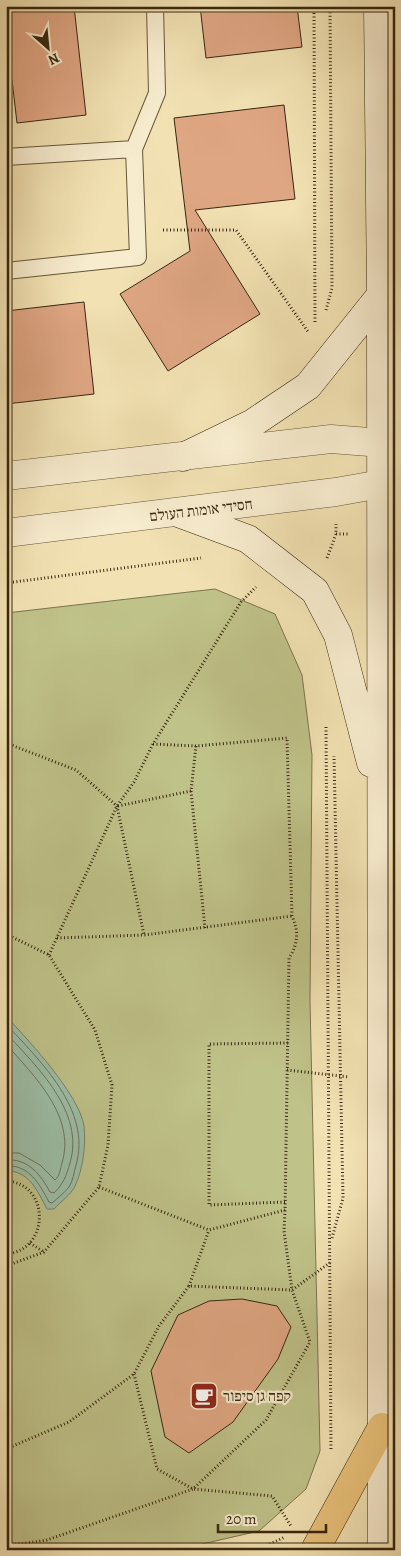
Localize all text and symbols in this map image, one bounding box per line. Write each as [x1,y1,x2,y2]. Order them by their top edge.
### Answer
north arrow [22,22,72,72]
text: N [45,48,63,70]
street label: חסידי אומות העולם [148,494,254,526]
cafe icon: קפה גן סיפור [189,1381,219,1411]
place label: קפה גן סיפור [223,1386,291,1406]
scale bar [218,1501,326,1533]
text: 20 m [226,1509,257,1529]

